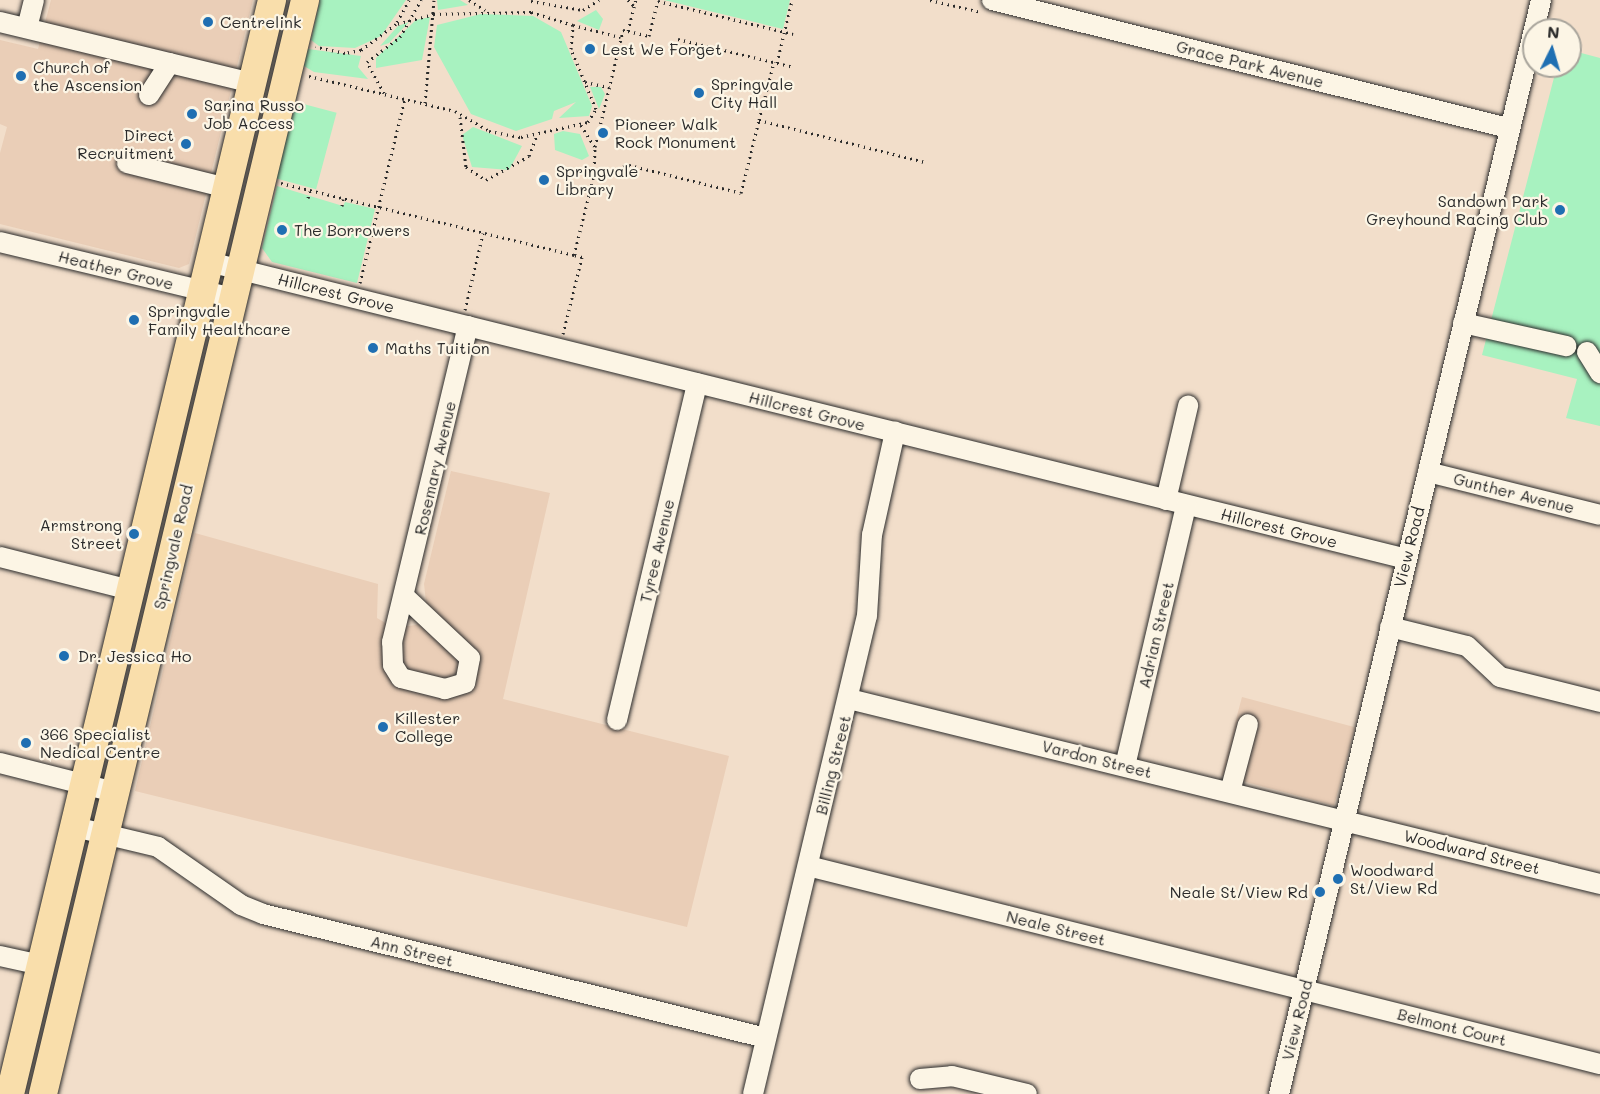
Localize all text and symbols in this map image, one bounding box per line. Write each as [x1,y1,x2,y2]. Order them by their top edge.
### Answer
place label: Centrelink [220,12,301,32]
marker: Centrelink [201,15,215,29]
north arrow [1522,18,1582,78]
text: N [1546,21,1560,43]
street label: Grace Park Avenue [1174,36,1326,92]
place label: Lest We Forget [602,39,722,59]
marker: Lest We Forget [583,42,597,56]
place label: Church of the Ascension [33,57,142,95]
marker: Church of the Ascension [14,69,28,83]
place label: Springvale City Hall [711,74,793,112]
marker: Springvale City Hall [692,86,706,100]
place label: Sarina Russo Job Access [204,95,304,133]
marker: Sarina Russo Job Access [185,107,199,121]
place label: Pioneer Walk Rock Monument [615,114,736,152]
place label: Direct Recruitment [77,125,174,163]
marker: Pioneer Walk Rock Monument [596,126,610,140]
marker: Direct Recruitment [179,137,193,151]
place label: Springvale Library [556,161,638,199]
marker: Springvale Library [537,173,551,187]
place label: Sandown Park Greyhound Racing Club [1366,191,1548,229]
marker: Sandown Park Greyhound Racing Club [1553,203,1567,217]
place label: The Borrowers [294,220,410,240]
marker: The Borrowers [275,223,289,237]
street label: Heather Grove [56,246,176,294]
street label: Hillcrest Grove [276,269,396,317]
place label: Springvale Family Healthcare [148,301,291,339]
marker: Springvale Family Healthcare [125,311,143,329]
place label: Maths Tuition [385,338,490,358]
marker: Maths Tuition [366,341,380,355]
street label: Hillcrest Grove [747,387,867,435]
street label: Rosemary Avenue [410,399,460,537]
street label: Gunther Avenue [1452,469,1576,517]
street label: Springvale Road [149,483,197,611]
street label: Tyree Avenue [636,497,678,605]
street label: Hillcrest Grove [1219,504,1339,552]
street label: View Road [1390,505,1428,589]
place label: Armstrong Street [40,515,122,553]
marker: Armstrong Street [127,527,141,541]
street label: Adrian Street [1134,580,1178,690]
place label: Dr. Jessica Ho [78,646,191,666]
marker: Dr. Jessica Ho [55,647,73,665]
place label: Killester College [395,708,460,746]
street label: Billing Street [811,713,855,817]
marker: Killester College [376,720,390,734]
place label: 366 Specialist Nedical Centre [40,724,160,762]
marker: 366 Specialist Nedical Centre [17,734,35,752]
street label: Vardon Street [1040,736,1154,782]
street label: Woodward Street [1402,826,1542,878]
place label: Woodward St/View Rd [1350,860,1437,898]
marker: Woodward St/View Rd [1331,872,1345,886]
place label: Neale St/View Rd [1170,882,1308,902]
marker: Neale St/View Rd [1313,885,1327,899]
street label: Neale Street [1004,906,1108,950]
street label: Ann Street [369,931,455,971]
street label: View Road [1278,978,1316,1062]
street label: Belmont Court [1395,1004,1509,1050]

